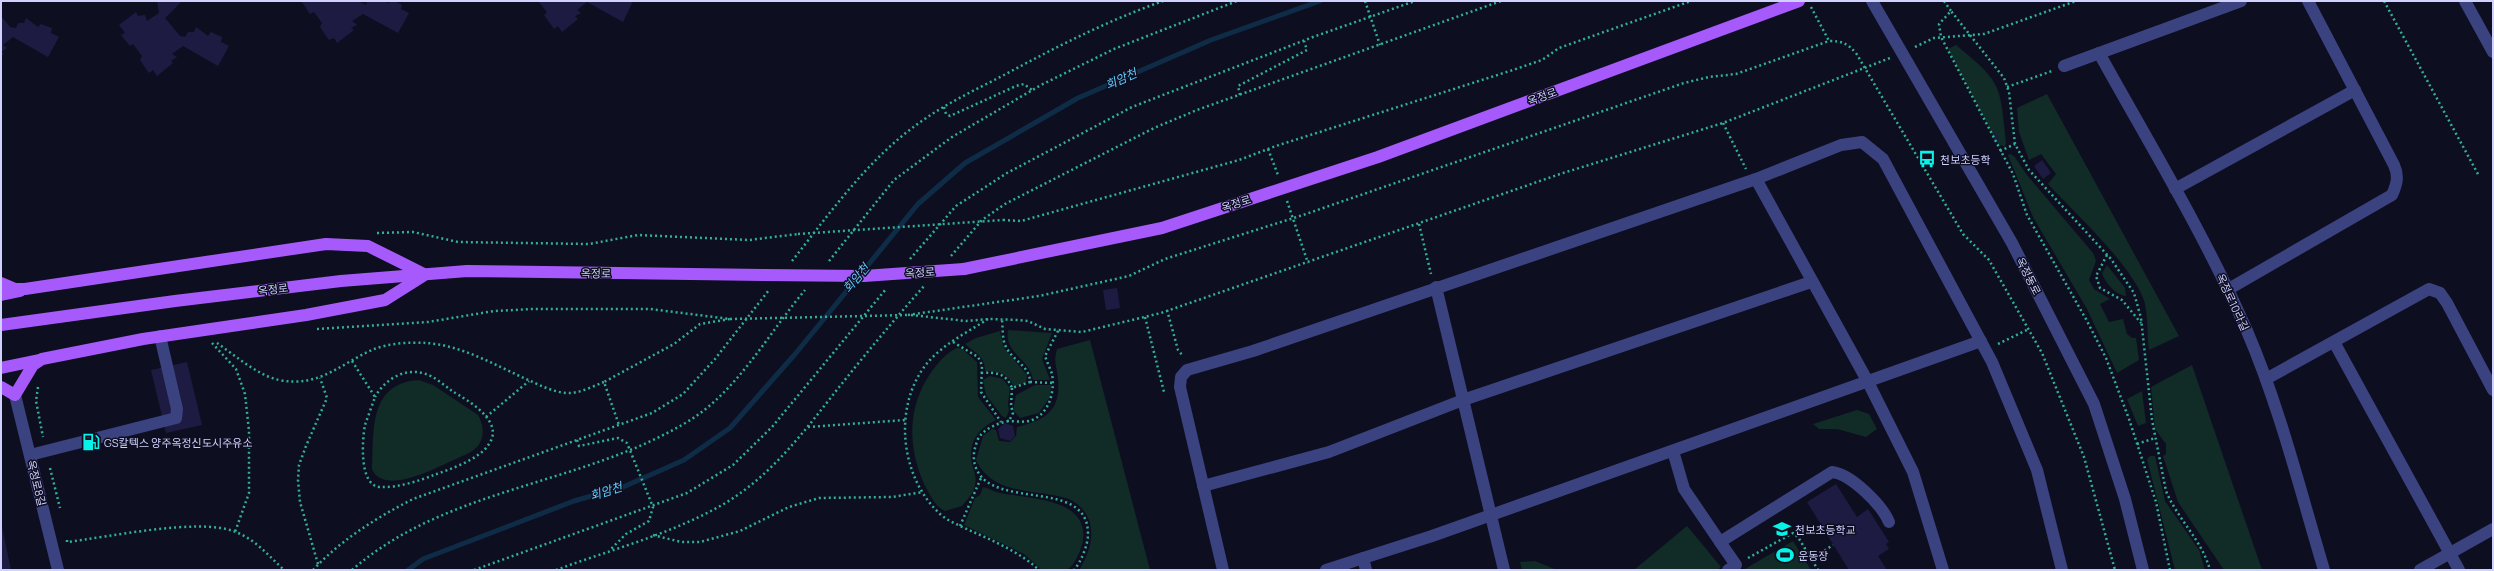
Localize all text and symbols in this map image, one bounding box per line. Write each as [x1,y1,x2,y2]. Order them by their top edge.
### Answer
water label: 회암천 [1102,64,1141,94]
street label: 옥정로 [1525,84,1559,108]
bus stop icon: 천보초등학 [1917,149,1937,169]
place label: 천보초등학 [1940,152,1991,167]
street label: 옥정로 [1219,191,1253,215]
street label: 옥정동로 [2013,255,2045,297]
water label: 회암천 [839,258,874,296]
street label: 옥정로 [904,263,936,281]
street label: 옥정로 [581,265,611,281]
street label: 옥정로10라길 [2213,271,2253,333]
street label: 옥정로 [257,280,289,298]
fuel station icon: GS칼텍스 양주옥정신도시주유소 [81,432,101,452]
place label: GS칼텍스 양주옥정신도시주유소 [104,435,252,450]
street label: 옥정로8길 [24,458,50,508]
water label: 회암천 [588,477,626,504]
school or university icon: 천보초등학교 [1772,519,1792,539]
place label: 천보초등학교 [1795,522,1856,537]
sports icon: 운동장 [1775,545,1795,565]
place label: 운동장 [1798,548,1828,563]

